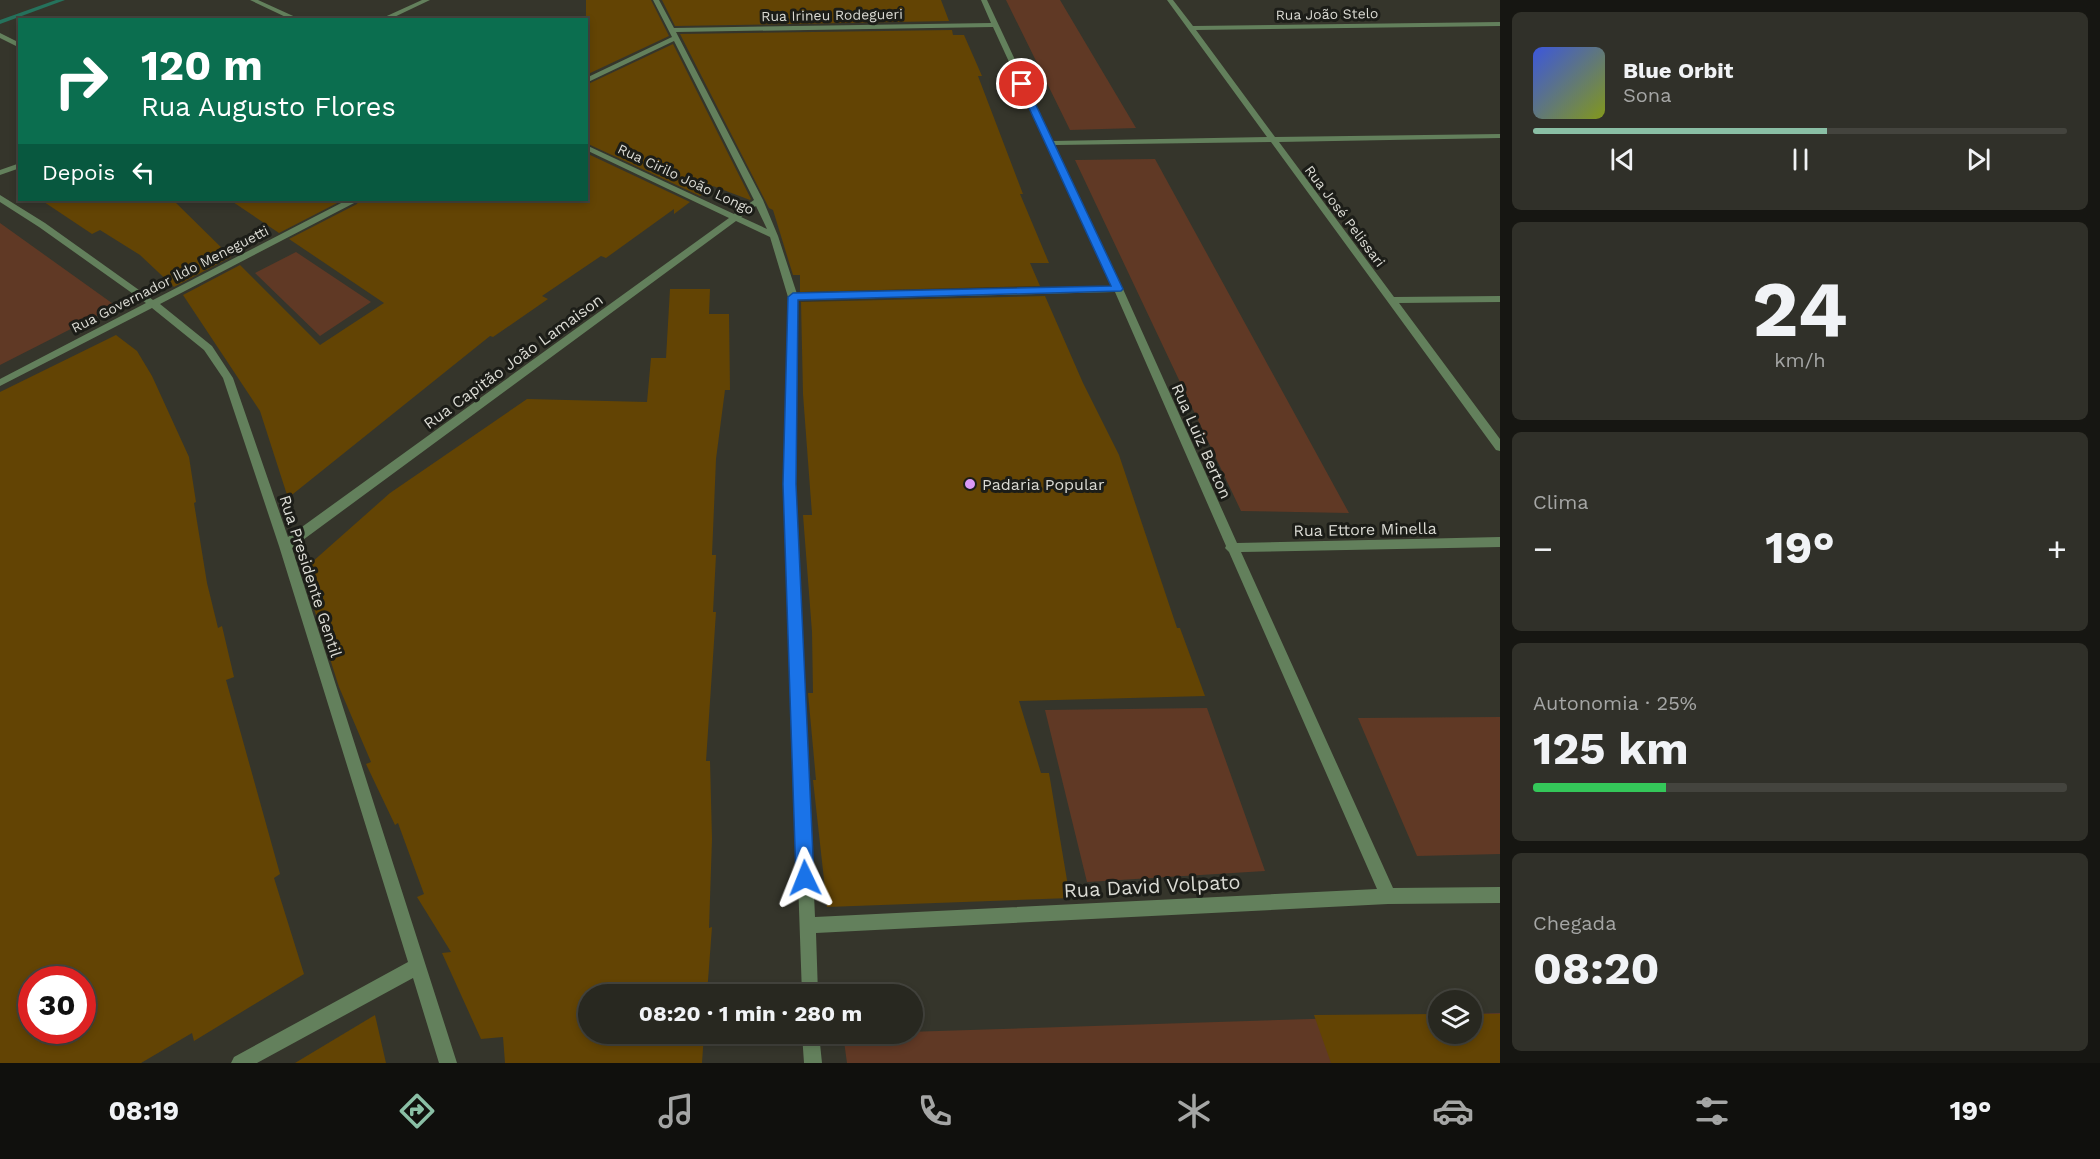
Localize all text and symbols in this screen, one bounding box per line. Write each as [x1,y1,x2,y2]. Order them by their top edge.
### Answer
street label: Rua João Stelo [1275,5,1379,23]
street label: Rua Irineu Rodegueri [761,6,903,24]
text: 120 m [141,41,263,90]
icon: right [42,42,120,120]
pin [996,58,1047,109]
text: Blue Orbit [1623,58,1733,83]
icon: arrive [1005,67,1038,100]
text: Sona [1623,83,1672,107]
text: Rua Augusto Flores [141,91,396,123]
street label: Rua Cirilo João Longo [615,140,757,218]
icon: previous [1606,143,1639,176]
icon: pause [1784,143,1817,176]
icon: next [1962,143,1995,176]
icon: left [127,156,160,189]
text: Depois [42,160,115,185]
street label: Rua José Pelissari [1302,162,1388,270]
street label: Rua Governador Ildo Meneguetti [69,222,271,336]
text: 24 [1752,263,1848,355]
street label: Rua Capitão João Lamaison [420,290,607,433]
text: km/h [1774,348,1826,372]
street label: Rua Luiz Berton [1168,381,1235,502]
place label: Padaria Popular [982,475,1105,494]
marker: Padaria Popular [963,477,977,491]
text: Clima [1533,490,1589,514]
street label: Rua Presidente Gentil [275,493,346,660]
street label: Rua Ettore Minella [1293,519,1437,540]
text: 19° [1765,521,1835,574]
text: − [1533,529,1553,568]
text: + [2047,529,2067,568]
text: Autonomia · 25% [1533,691,1697,715]
text: 125 km [1533,722,1689,775]
position arrow [773,846,837,910]
street label: Rua David Volpato [1063,869,1241,903]
text: Chegada [1533,911,1616,935]
text: 08:20 [1533,942,1660,995]
speed limit sign: 30 [18,966,96,1044]
map controls [1428,990,1482,1044]
button: layers [1428,990,1482,1044]
text: 08:20 · 1 min · 280 m [639,1001,862,1026]
icon: directions [396,1090,438,1132]
icon: music [655,1090,697,1132]
icon: phone [914,1090,956,1132]
icon: climate [1173,1090,1215,1132]
icon: car [1432,1090,1474,1132]
icon: filters [1691,1090,1733,1132]
text: 08:19 [108,1095,179,1127]
text: 19° [1950,1095,1991,1127]

